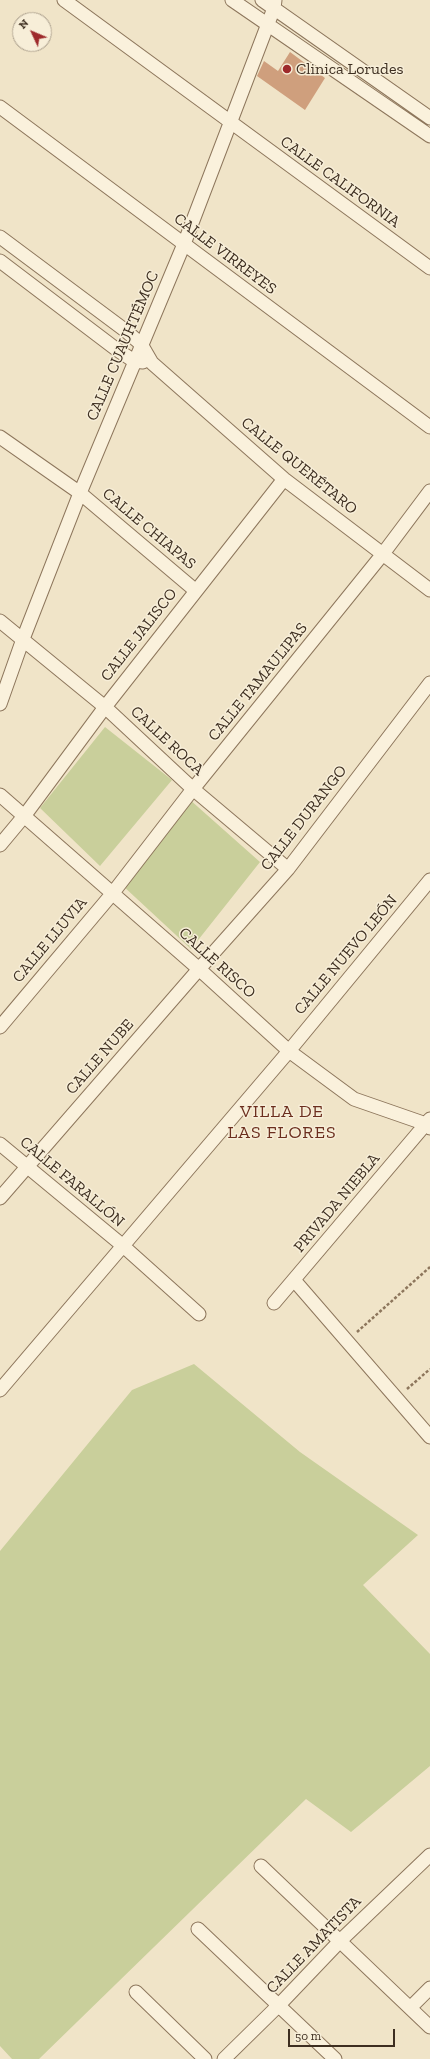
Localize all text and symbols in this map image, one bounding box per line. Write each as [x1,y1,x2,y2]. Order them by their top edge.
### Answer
north arrow [12,12,52,52]
text: N [16,16,31,32]
place label: Clinica Lorudes [296,59,403,79]
marker: Clinica Lorudes [281,63,293,75]
street label: CALLE CALIFORNIA [276,132,404,232]
street label: CALLE VIRREYES [170,209,280,299]
street label: CALLE CUAUHTÉMOC [83,268,163,424]
street label: CALLE QUERÉTARO [237,413,361,519]
street label: CALLE CHIAPAS [98,484,200,574]
street label: CALLE JALISCO [97,585,181,685]
street label: CALLE TAMAULIPAS [204,619,312,745]
street label: CALLE ROCA [126,702,208,780]
street label: CALLE DURANGO [257,762,351,874]
street label: CALLE NUEVO LEÓN [290,891,402,1019]
street label: CALLE LLUVIA [9,893,91,987]
street label: CALLE RISCO [175,924,259,1002]
street label: CALLE NUBE [62,1015,138,1099]
district label: VILLA DE LAS FLORES [227,1101,337,1144]
street label: CALLE FARALLÓN [16,1133,128,1231]
street label: PRIVADA NIEBLA [290,1149,384,1257]
street label: CALLE AMATISTA [263,1892,365,1998]
scale bar [290,2021,397,2047]
text: 50 m [295,2029,321,2043]

